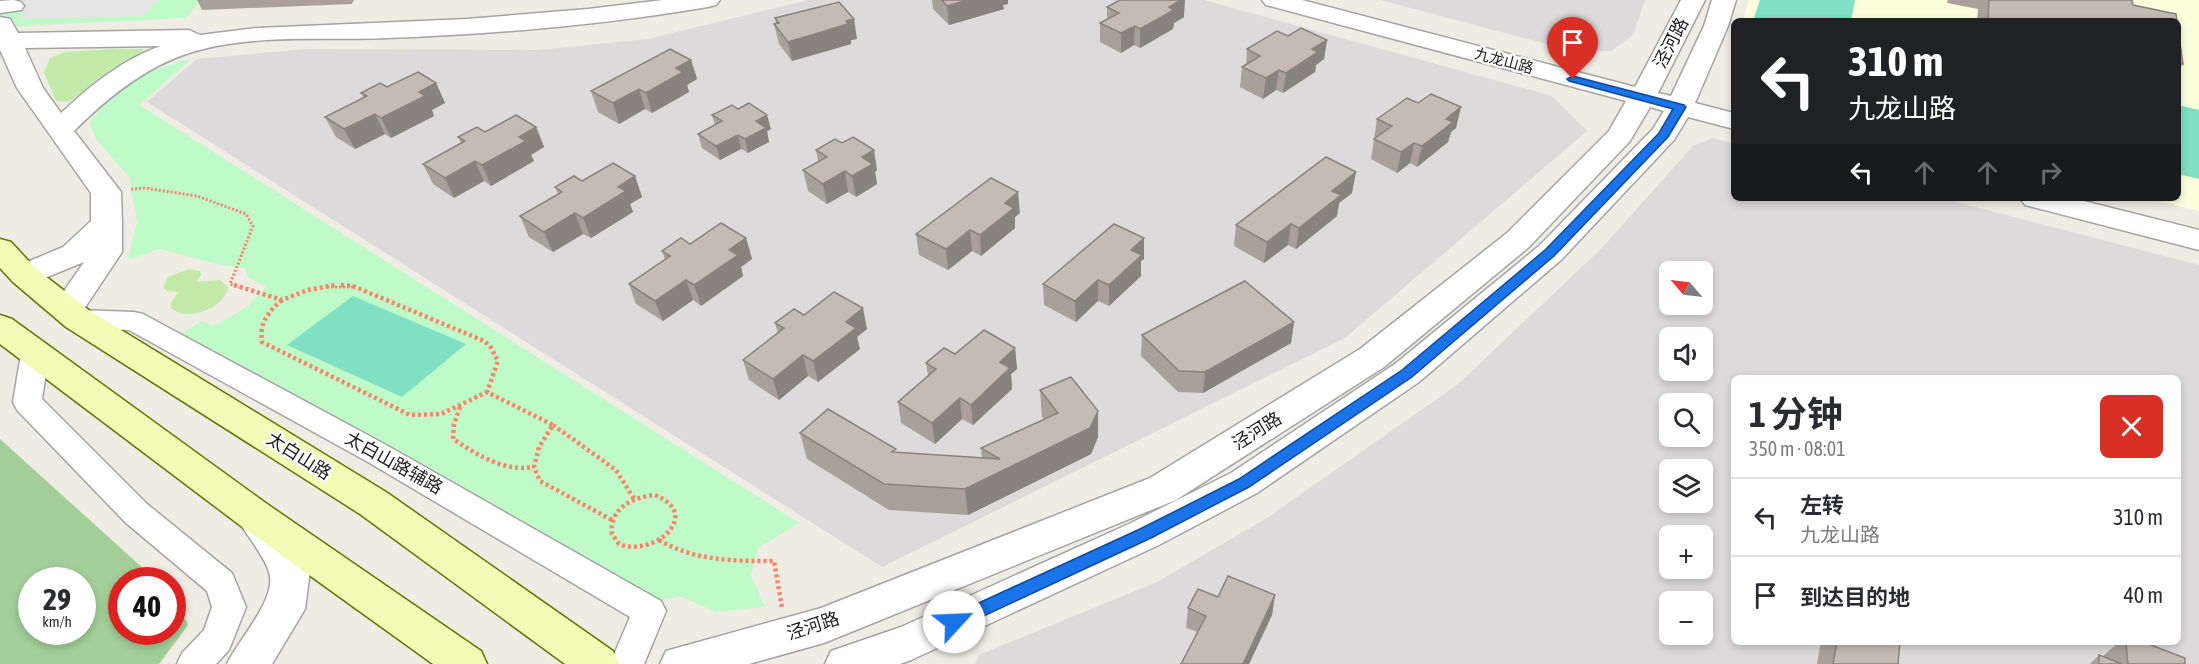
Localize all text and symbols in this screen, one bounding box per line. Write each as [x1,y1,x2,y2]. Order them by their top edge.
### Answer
street label: 泾河路 [1649,14,1692,72]
pin [1547,17,1598,79]
icon: arrive [1556,26,1589,59]
text: 310 m [1848,37,1943,85]
icon: left [1749,42,1827,120]
street label: 九龙山路 [1473,45,1535,76]
text: 九龙山路 [1848,93,1956,124]
icon: left [1845,156,1878,189]
icon: ahead [1908,156,1941,189]
icon: ahead [1971,156,2004,189]
icon: right [2034,156,2067,189]
north arrow [1659,261,1713,315]
map controls [1659,261,1713,645]
button: sound [1659,327,1713,381]
button: search [1659,393,1713,447]
text: 1 分钟 [1749,393,1843,435]
button: close [2100,395,2163,458]
street label: 泾河路 [1228,407,1285,454]
street label: 太白山路辅路 [342,427,447,498]
street label: 太白山路 [263,428,335,484]
text: 350 m · 08:01 [1749,437,1846,460]
button: layers [1659,459,1713,513]
text: 左转 [1800,492,1844,518]
icon: left [1749,501,1782,534]
text: 310 m [2113,504,2163,530]
text: 九龙山路 [1800,523,1880,546]
button: + [1659,525,1713,579]
speed limit sign: 40 [108,567,186,645]
icon: arrive [1749,579,1782,612]
text: 29 [43,582,71,616]
text: 40 m [2123,582,2163,608]
text: 到达目的地 [1800,584,1910,610]
position arrow [922,590,986,654]
button: − [1659,591,1713,645]
street label: 泾河路 [784,607,842,644]
text: km/h [42,613,72,630]

